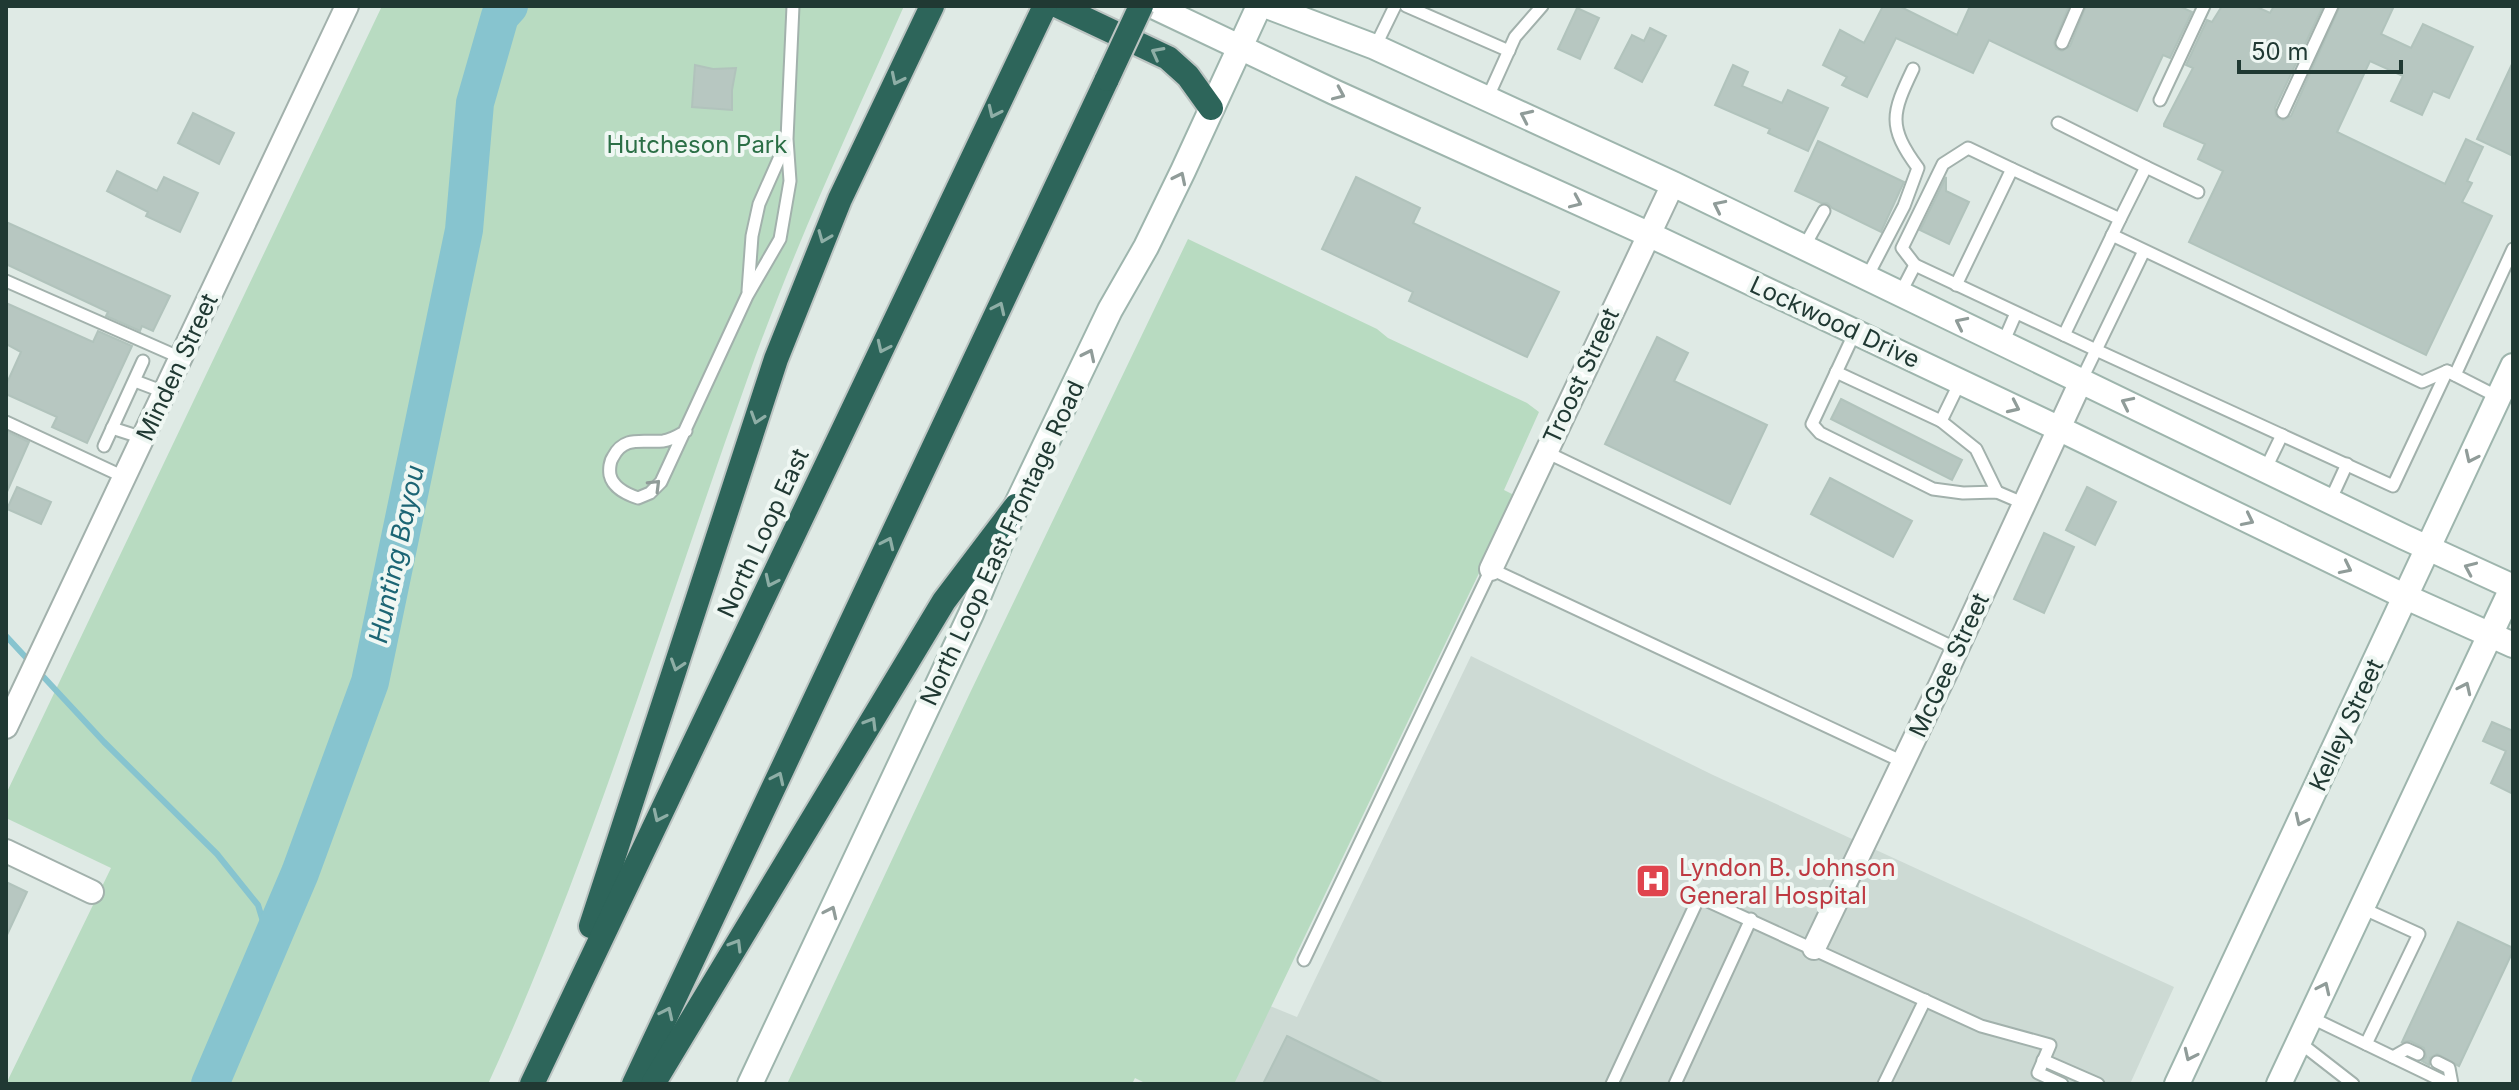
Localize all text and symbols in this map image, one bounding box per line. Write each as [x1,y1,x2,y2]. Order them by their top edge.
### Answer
scale bar [2239,24,2401,74]
text: 50 m [2251,37,2309,66]
one-way arrow [1151,47,1166,62]
one-way arrow [891,71,907,86]
one-way arrow [1331,84,1345,100]
one-way arrow [988,104,1004,118]
one-way arrow [1519,110,1534,126]
park label: Hutcheson Park [607,130,787,159]
one-way arrow [1170,172,1186,186]
one-way arrow [1567,192,1582,208]
one-way arrow [1712,200,1727,216]
one-way arrow [818,229,834,243]
street label: Lockwood Drive [1746,270,1924,374]
street label: Minden Street [130,289,224,445]
one-way arrow [989,301,1005,316]
street label: Troost Street [1537,303,1625,449]
one-way arrow [1954,317,1969,333]
one-way arrow [877,338,893,353]
one-way arrow [1079,349,1094,364]
street label: North Loop East Frontage Road [914,376,1090,710]
one-way arrow [2005,397,2020,413]
one-way arrow [2120,397,2135,413]
one-way arrow [750,410,766,424]
street label: North Loop East [711,444,815,622]
one-way arrow [2464,449,2480,464]
water label: Hunting Bayou [362,462,430,646]
one-way arrow [646,479,661,494]
one-way arrow [2239,511,2254,526]
one-way arrow [878,537,894,551]
one-way arrow [2338,558,2353,574]
one-way arrow [2464,561,2479,577]
one-way arrow [765,573,781,588]
street label: McGee Street [1903,588,1995,742]
street label: Kelley Street [2303,654,2389,796]
one-way arrow [670,658,686,672]
one-way arrow [2455,682,2471,696]
one-way arrow [861,717,876,732]
one-way arrow [768,772,784,786]
one-way arrow [653,808,669,822]
one-way arrow [2295,811,2311,826]
place label: Lyndon B. Johnson General Hospital [1679,853,1896,910]
hospital icon: Lyndon B. Johnson General Hospital [1634,862,1672,900]
one-way arrow [821,906,837,920]
one-way arrow [727,939,742,954]
one-way arrow [2314,982,2330,996]
one-way arrow [657,1007,673,1022]
one-way arrow [2184,1047,2200,1061]

